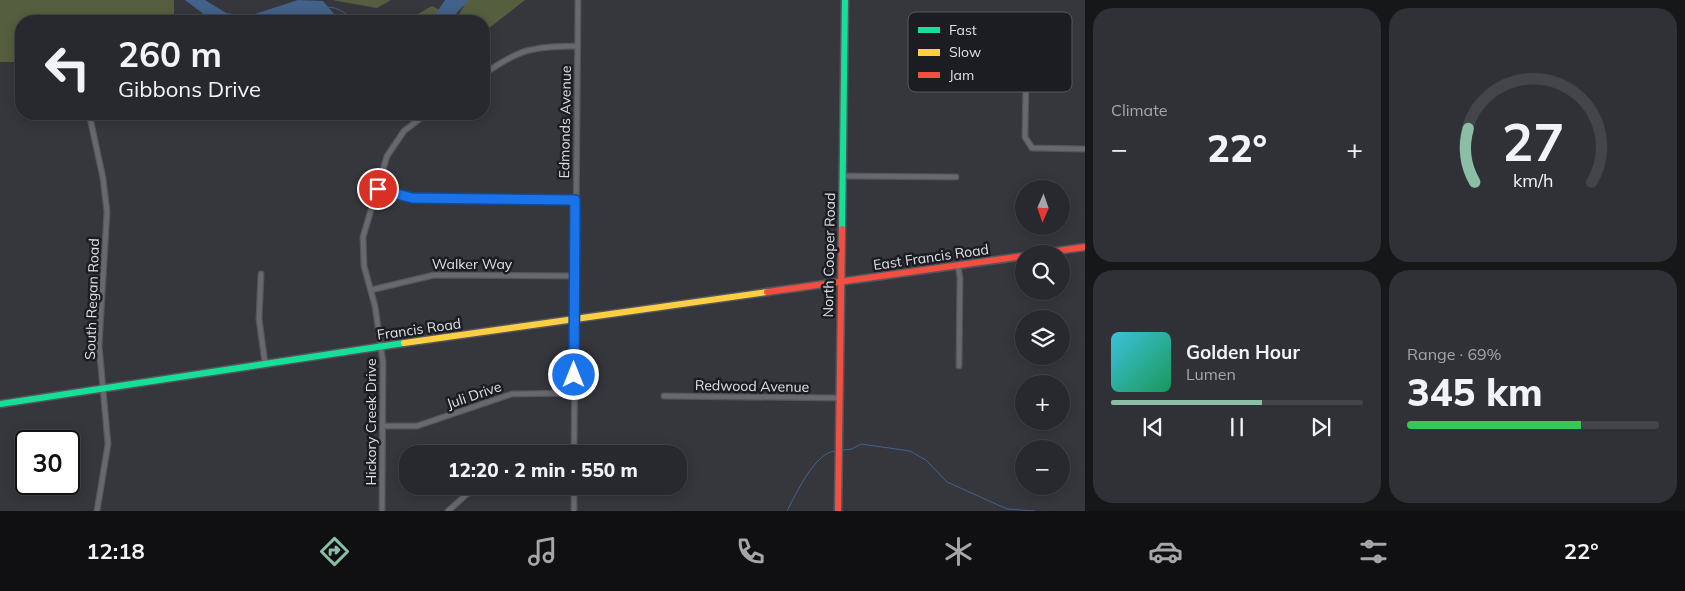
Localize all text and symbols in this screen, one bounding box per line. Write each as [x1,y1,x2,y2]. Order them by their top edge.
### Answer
legend [908,12,1072,92]
text: Fast [949,21,977,39]
text: 260 m [118,32,222,76]
icon: left [35,35,100,100]
text: Slow [949,43,981,61]
street label: Edmonds Avenue [555,65,575,179]
text: Jam [949,66,974,84]
text: Gibbons Drive [118,75,261,103]
text: Climate [1111,100,1167,120]
text: 27 [1502,109,1564,174]
text: 22° [1207,124,1267,172]
text: − [1111,131,1128,166]
text: + [1346,131,1363,166]
pin [357,168,399,210]
text: km/h [1513,169,1553,191]
icon: arrive [364,175,392,203]
north arrow [1015,180,1070,235]
map controls [1015,180,1070,495]
street label: North Cooper Road [819,192,839,318]
street label: South Regan Road [81,238,103,360]
street label: East Francis Road [872,240,990,274]
button: search [1015,245,1070,300]
street label: Walker Way [432,255,513,273]
button: layers [1015,310,1070,365]
street label: Francis Road [376,314,462,344]
text: Golden Hour [1186,340,1300,364]
text: Range · 69% [1407,344,1502,364]
position arrow [547,348,599,400]
street label: Hickory Creek Drive [362,358,380,486]
text: Lumen [1186,364,1236,384]
text: 345 km [1407,368,1543,416]
button: + [1015,375,1070,430]
street label: Redwood Avenue [695,376,809,396]
street label: Juli Drive [444,377,504,413]
icon: previous [1139,413,1167,441]
icon: pause [1223,413,1251,441]
icon: next [1307,413,1335,441]
speed limit sign: 30 [15,430,80,495]
button: − [1015,440,1070,495]
text: 12:20 · 2 min · 550 m [448,458,638,482]
icon: directions [317,534,352,569]
icon: music [525,534,560,569]
icon: phone [733,534,768,569]
icon: climate [941,534,976,569]
icon: car [1148,534,1183,569]
icon: filters [1356,534,1391,569]
text: 12:18 [86,537,145,565]
text: 22° [1564,537,1599,565]

